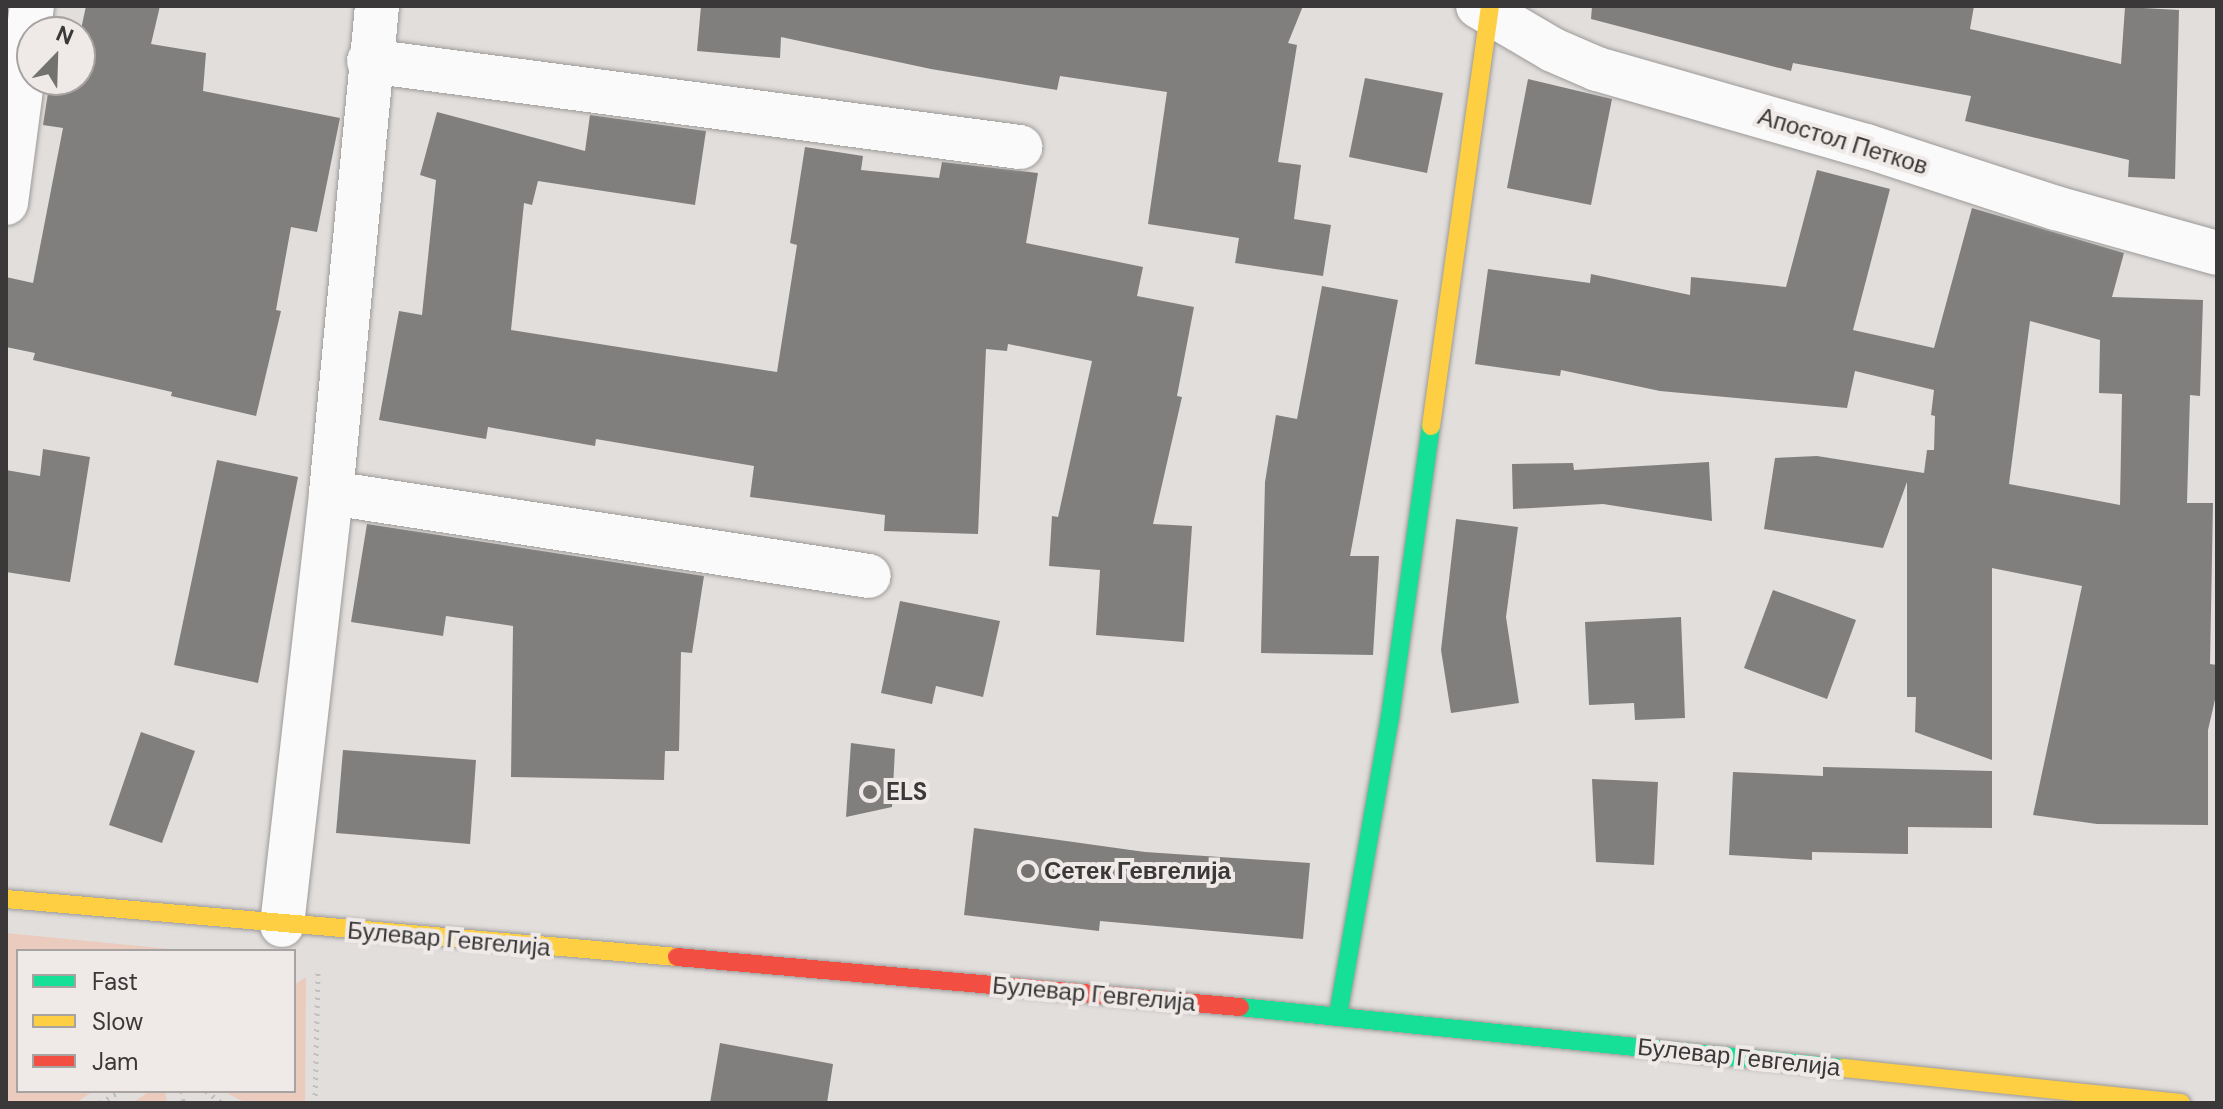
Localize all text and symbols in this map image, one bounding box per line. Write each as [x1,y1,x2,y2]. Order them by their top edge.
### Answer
north arrow [16,16,96,96]
text: N [52,19,78,52]
street label: Апостол Петков [1755,102,1931,180]
place label: ELS [886,778,927,806]
marker: ELS [861,783,879,801]
place label: Сетек Гевгелија [1044,857,1231,885]
marker: Сетек Гевгелија [1019,862,1037,880]
street label: Булевар Гевгелија [346,916,552,962]
legend [16,949,296,1093]
text: Fast [92,966,138,997]
street label: Булевар Гевгелија [991,971,1197,1017]
text: Slow [92,1006,143,1037]
street label: Булевар Гевгелија [1636,1032,1842,1082]
text: Jam [92,1046,138,1077]

